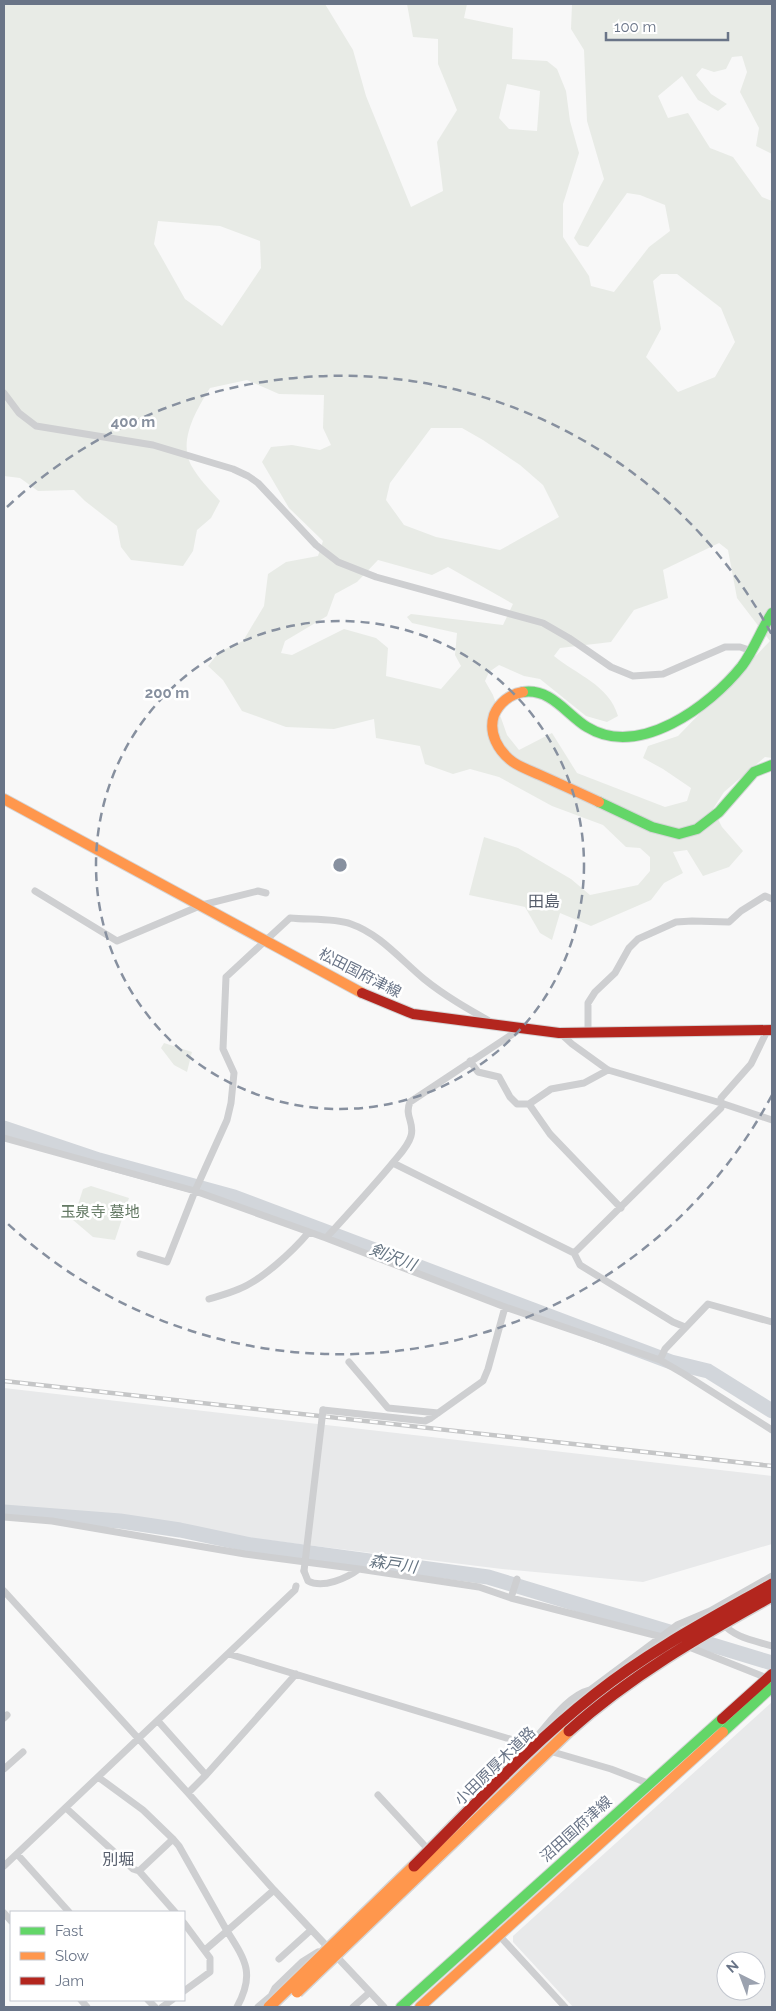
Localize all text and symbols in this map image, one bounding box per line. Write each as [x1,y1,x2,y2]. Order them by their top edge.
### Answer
scale bar [606,10,728,42]
text: 100 m [614,18,656,36]
text: 400 m [111,413,155,431]
text: 200 m [145,684,189,702]
centre of rings [331,856,349,874]
district label: 田島 [528,892,560,911]
street label: 松田国府津線 [316,945,404,1001]
park label: 玉泉寺 墓地 [61,1203,139,1221]
water label: 剣沢川 [367,1240,421,1275]
water label: 森戸川 [368,1551,420,1577]
street label: 小田原厚木道路 [451,1723,539,1809]
street label: 沼田国府津線 [537,1792,615,1866]
district label: 別堀 [102,1850,134,1869]
legend [10,1911,185,2001]
text: Fast [55,1922,83,1940]
text: Slow [55,1947,89,1965]
north arrow [716,1951,766,2001]
text: N [723,1957,742,1976]
text: Jam [55,1972,84,1990]

